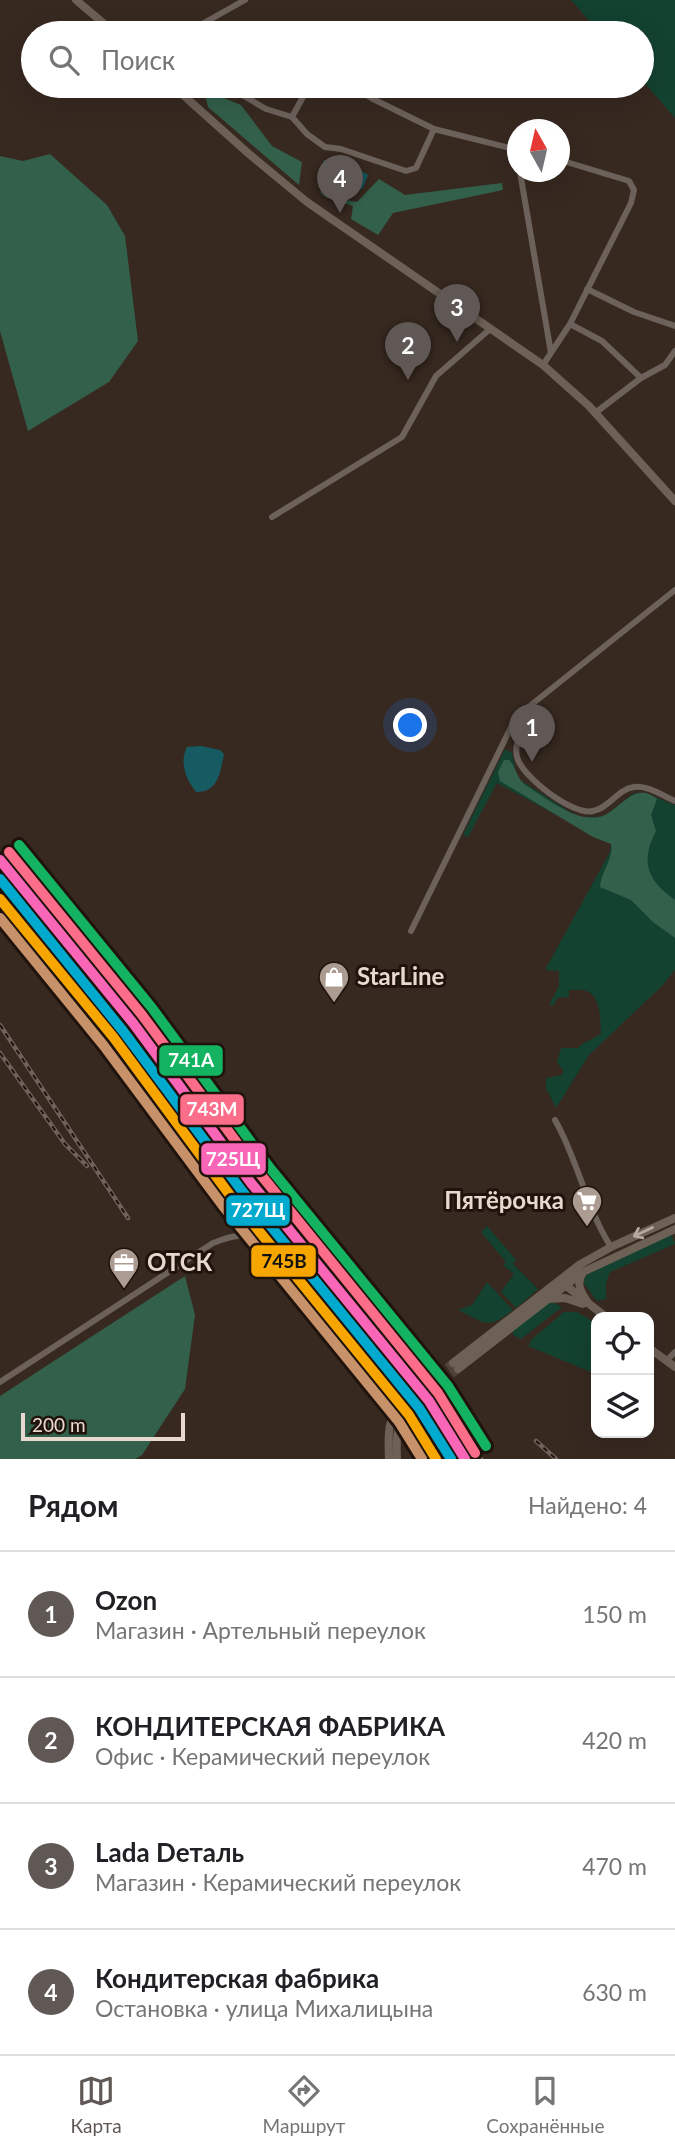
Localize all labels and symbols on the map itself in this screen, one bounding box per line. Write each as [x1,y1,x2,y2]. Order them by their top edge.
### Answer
north arrow [507,119,570,182]
pin: 4 [317,155,363,213]
pin: 3 [434,284,480,342]
pin: 2 [385,322,431,380]
pin: 1 [509,704,555,762]
your location [393,708,427,742]
shop icon: StarLine [317,960,351,1004]
place label: StarLine [357,961,445,990]
line badge: 741А [158,1044,224,1077]
text: 741А [168,1048,215,1071]
line badge: 743М [179,1093,245,1126]
text: 743М [186,1097,238,1120]
line badge: 725Щ [200,1142,267,1176]
text: 725Щ [206,1147,261,1170]
supermarket icon: Пятёрочка [570,1184,604,1228]
place label: Пятёрочка [444,1185,564,1214]
line badge: 727Щ [225,1194,291,1227]
text: 727Щ [231,1198,286,1221]
one-way arrow [633,1226,654,1239]
line badge: 745В [250,1244,317,1278]
office icon: ОТСК [107,1246,141,1290]
place label: ОТСК [147,1247,213,1276]
text: 745В [261,1249,307,1272]
scale bar [21,1410,186,1442]

